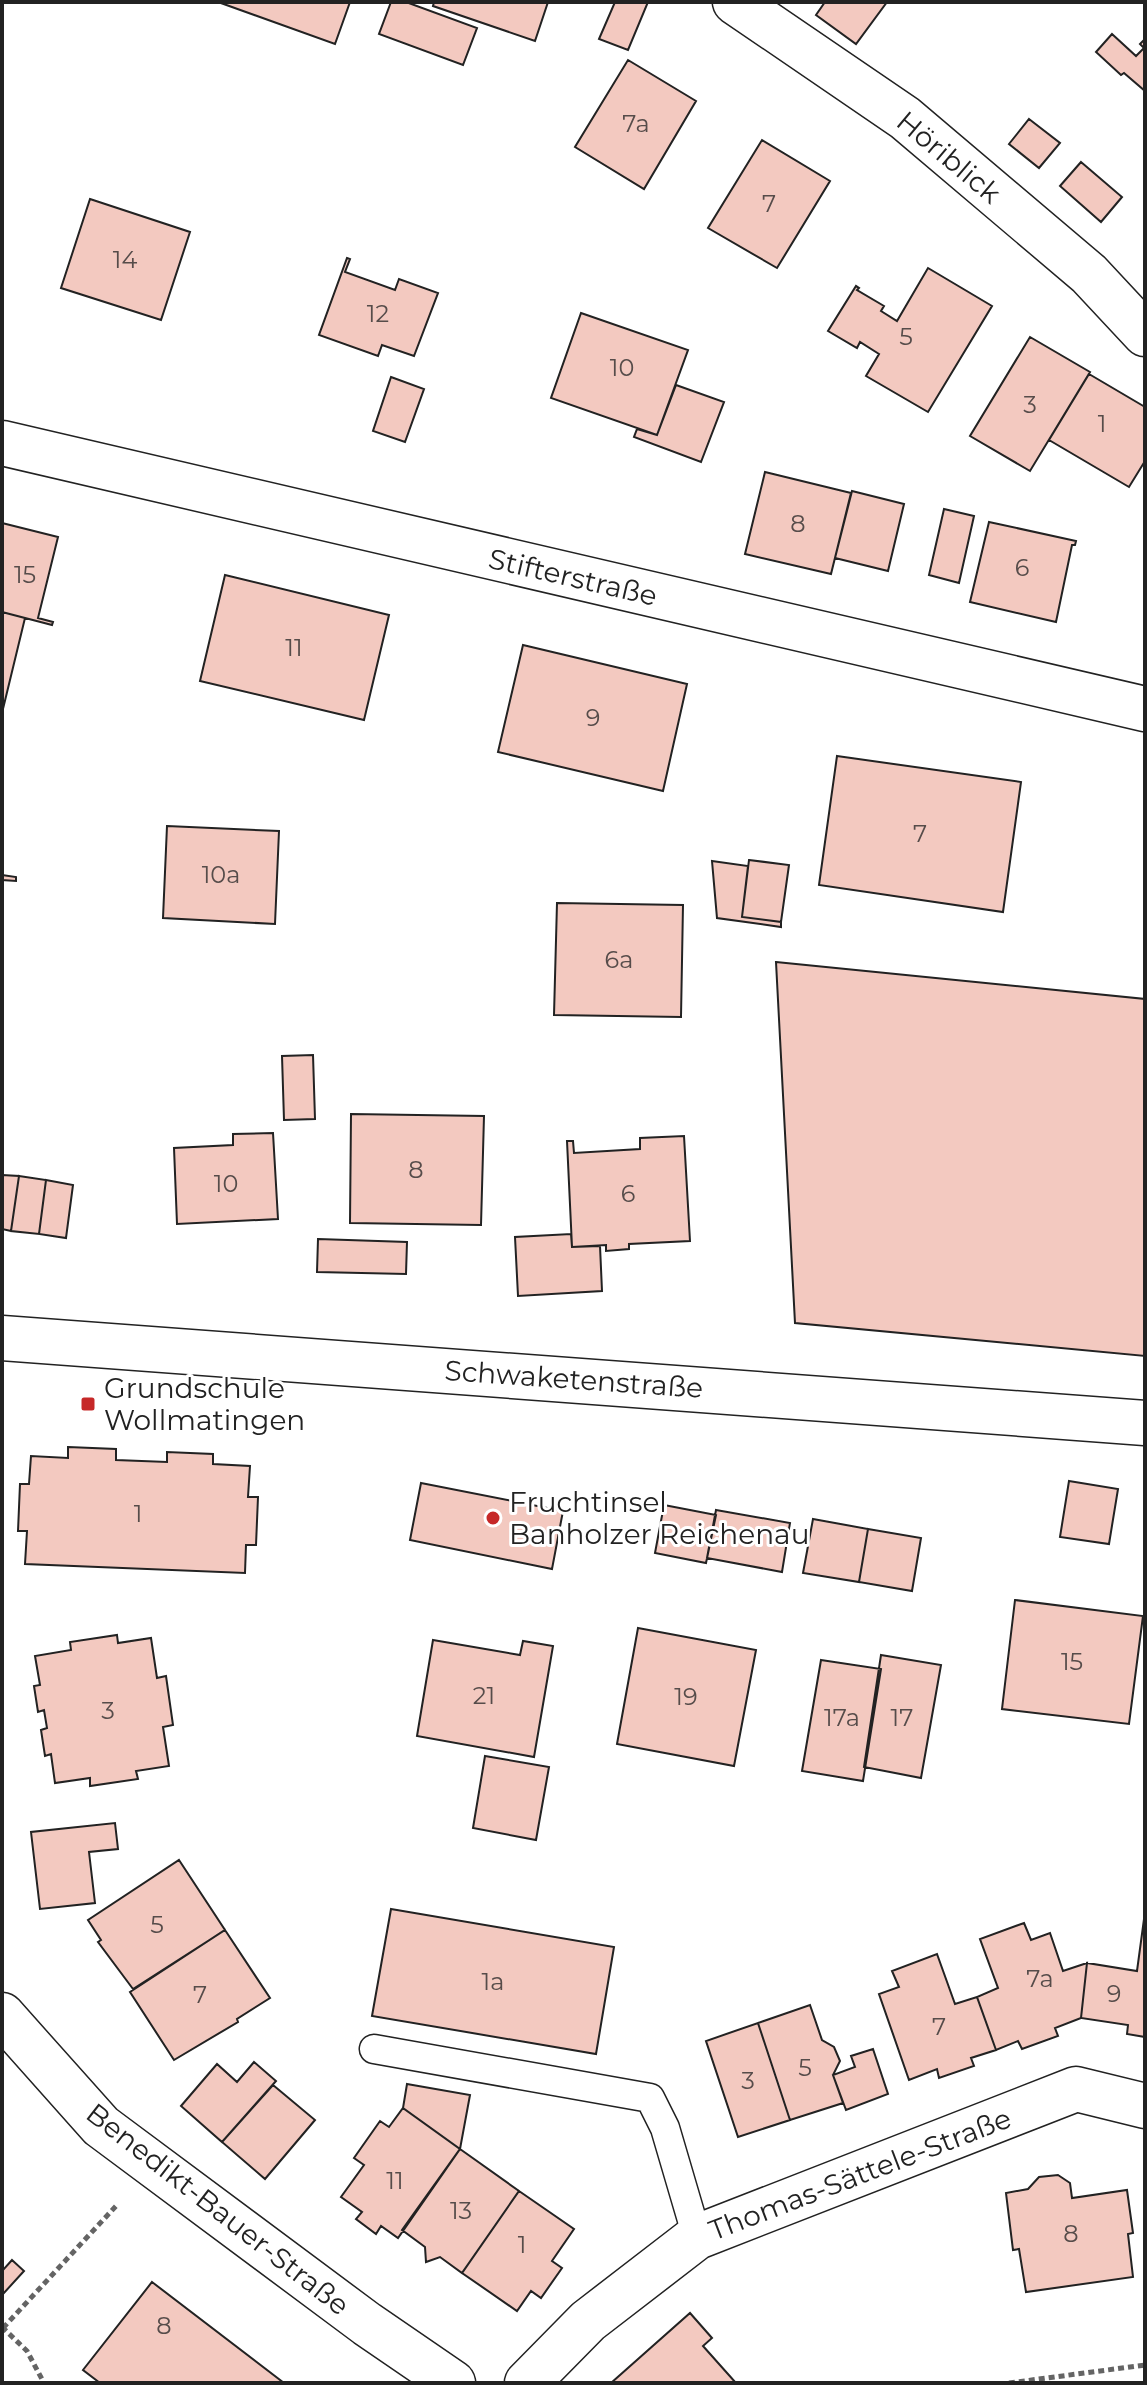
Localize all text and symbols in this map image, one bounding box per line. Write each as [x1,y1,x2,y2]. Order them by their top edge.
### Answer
street label: Höriblick [890,104,1008,210]
house number: 7a [622,109,650,138]
house number: 7 [762,189,776,218]
house number: 14 [113,245,137,274]
house number: 12 [367,299,389,328]
house number: 5 [899,322,913,351]
house number: 10 [610,353,634,382]
house number: 3 [1023,390,1037,419]
house number: 1 [1098,409,1106,438]
house number: 8 [790,509,806,538]
street label: Stifterstraße [485,541,661,613]
house number: 6 [1015,553,1029,582]
house number: 15 [14,560,36,589]
house number: 11 [285,633,303,662]
house number: 9 [586,703,600,732]
house number: 7 [913,819,927,848]
house number: 10a [202,860,240,889]
house number: 6a [605,945,633,974]
house number: 8 [408,1155,424,1184]
house number: 10 [214,1169,238,1198]
house number: 6 [621,1179,635,1208]
street label: Schwaketenstraße [444,1353,704,1405]
place label: Grundschule Wollmatingen [104,1371,305,1437]
marker: Grundschule Wollmatingen [79,1395,97,1413]
place label: Fruchtinsel Banholzer Reichenau [509,1485,809,1551]
house number: 1 [134,1499,142,1528]
marker: Fruchtinsel Banholzer Reichenau [484,1509,502,1527]
house number: 15 [1061,1647,1083,1676]
house number: 21 [473,1681,495,1710]
house number: 19 [674,1682,698,1711]
house number: 3 [101,1696,115,1725]
house number: 17a [824,1703,860,1732]
house number: 17 [891,1703,913,1732]
house number: 5 [150,1910,164,1939]
house number: 7a [1026,1964,1054,1993]
house number: 1a [482,1967,504,1996]
house number: 9 [1107,1979,1121,2008]
house number: 7 [193,1980,207,2009]
house number: 7 [932,2012,946,2041]
house number: 5 [798,2053,812,2082]
house number: 3 [741,2066,755,2095]
street label: Benedikt-Bauer-Straße [80,2096,356,2322]
street label: Thomas-Sättele-Straße [704,2101,1016,2247]
house number: 11 [386,2166,404,2195]
house number: 13 [450,2196,472,2225]
house number: 8 [1063,2219,1079,2248]
house number: 1 [518,2230,526,2259]
house number: 8 [156,2311,172,2340]

